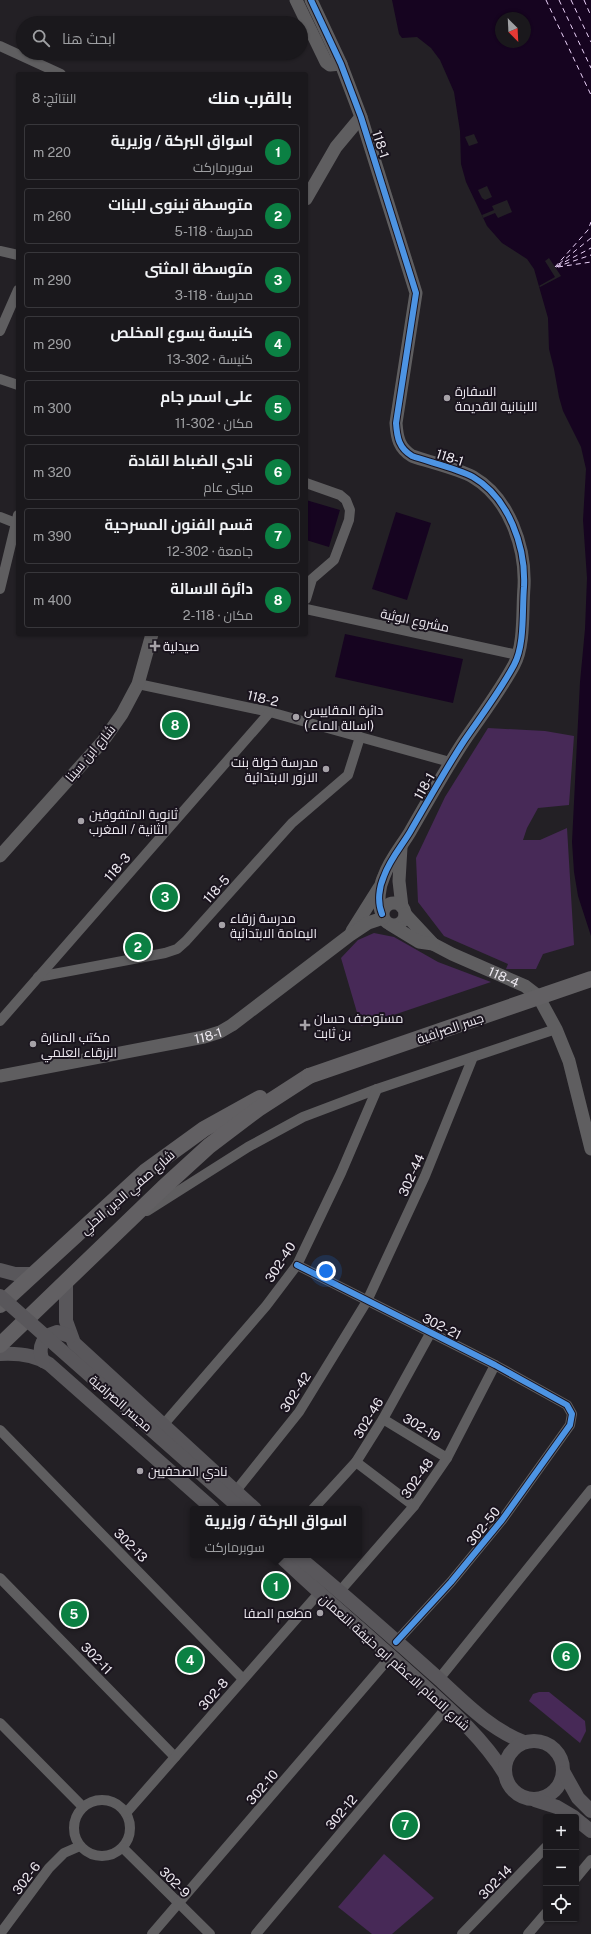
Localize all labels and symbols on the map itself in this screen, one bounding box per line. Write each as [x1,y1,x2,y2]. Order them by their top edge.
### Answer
north arrow [495,12,531,48]
street label: 118-1 [369,128,392,160]
place label: السفارة اللبنانية القديمة [455,384,538,414]
marker: السفارة اللبنانية القديمة [442,393,452,403]
street label: 118-1 [434,446,466,469]
street label: مشروع الوثبة [379,606,451,636]
place label: صيدلية [163,639,199,654]
marker: صيدلية [150,641,160,651]
street label: 118-2 [246,688,280,709]
place label: دائرة المقاييس ( اسالة الماء) [304,703,383,733]
pin: 8 [162,710,188,740]
marker: دائرة المقاييس ( اسالة الماء) [291,712,301,722]
street label: شارع ابن سينا [62,722,119,786]
place label: مدرسة خولة بنت الازور الابتدائية [231,755,318,785]
marker: مدرسة خولة بنت الازور الابتدائية [321,764,331,774]
street label: 118-1 [411,770,438,802]
place label: ثانوية المتفوقين الثانية / المغرب [89,807,178,837]
marker: ثانوية المتفوقين الثانية / المغرب [76,816,86,826]
street label: 118-3 [101,850,134,884]
street label: 118-5 [200,872,233,906]
pin: 3 [152,882,178,912]
place label: مدرسة زرقاء اليمامة الابتدائية [230,911,317,941]
marker: مدرسة زرقاء اليمامة الابتدائية [217,920,227,930]
pin: 2 [125,932,151,962]
street label: 118-4 [486,964,521,990]
street label: جسر الصرافية [415,1010,485,1047]
place label: مستوصف حسان بن ثابت [314,1011,403,1041]
marker: مستوصف حسان بن ثابت [299,1019,311,1031]
street label: 118-1 [193,1025,224,1047]
place label: مكتب المنارة الزرقاء العلمي [41,1030,117,1063]
marker: مكتب المنارة الزرقاء العلمي [28,1039,38,1049]
street label: شارع صفي الدين الحلي [77,1147,180,1240]
street label: 302-44 [395,1152,427,1199]
street label: 302-40 [262,1239,299,1285]
your location [316,1261,336,1281]
street label: 302-21 [420,1310,464,1343]
street label: 302-42 [277,1369,314,1415]
street label: مجسر الصرافية [86,1372,155,1435]
street label: 302-46 [350,1395,386,1441]
street label: 302-19 [400,1410,443,1444]
street label: 302-48 [398,1455,437,1501]
place label: نادي الصحفيين [148,1464,227,1482]
marker: نادي الصحفيين [135,1466,145,1476]
street label: 302-50 [463,1504,503,1549]
street label: 302-13 [111,1525,151,1565]
pin: 1 [263,1571,289,1601]
street label: شارع الامام الاعظم ابو حنيفة النعمان [315,1591,473,1735]
pin: 5 [61,1599,87,1629]
place label: مطعم الصفا [244,1606,312,1623]
marker: مطعم الصفا [315,1608,325,1618]
street label: 302-11 [78,1639,115,1677]
pin: 6 [553,1641,579,1671]
pin: 4 [177,1645,203,1675]
street label: 302-8 [196,1675,231,1713]
street label: 302-10 [243,1767,282,1808]
street label: 302-12 [323,1792,360,1833]
pin: 7 [392,1810,418,1840]
street label: 302-6 [9,1859,43,1898]
street label: 302-14 [476,1862,515,1902]
street label: 302-9 [156,1864,193,1901]

